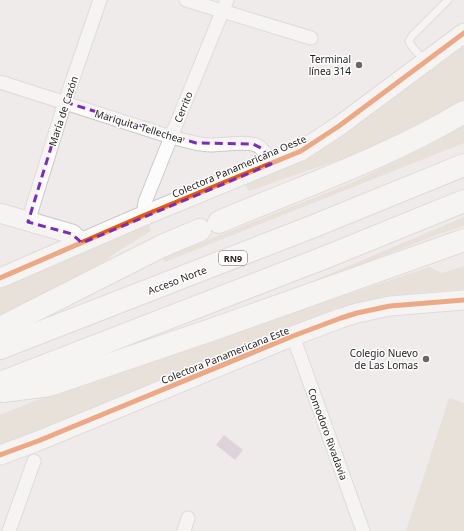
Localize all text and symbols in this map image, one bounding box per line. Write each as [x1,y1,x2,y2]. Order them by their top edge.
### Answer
place label: Terminal línea 314 [309,52,351,78]
marker: Terminal línea 314 [354,60,364,70]
street label: María de Cazón [45,74,81,148]
street label: Cerrito [170,89,196,125]
street label: Mariquita Tellechea [93,106,185,146]
street label: Colectora Panamericana Oeste [170,131,309,201]
road number: RN9 [219,251,247,265]
street label: Acceso Norte [145,262,209,298]
street label: Colectora Panamericana Este [159,323,291,387]
place label: Colegio Nuevo de Las Lomas [350,346,418,372]
marker: Colegio Nuevo de Las Lomas [421,354,431,364]
street label: Comodoro Rivadavia [305,386,351,482]

